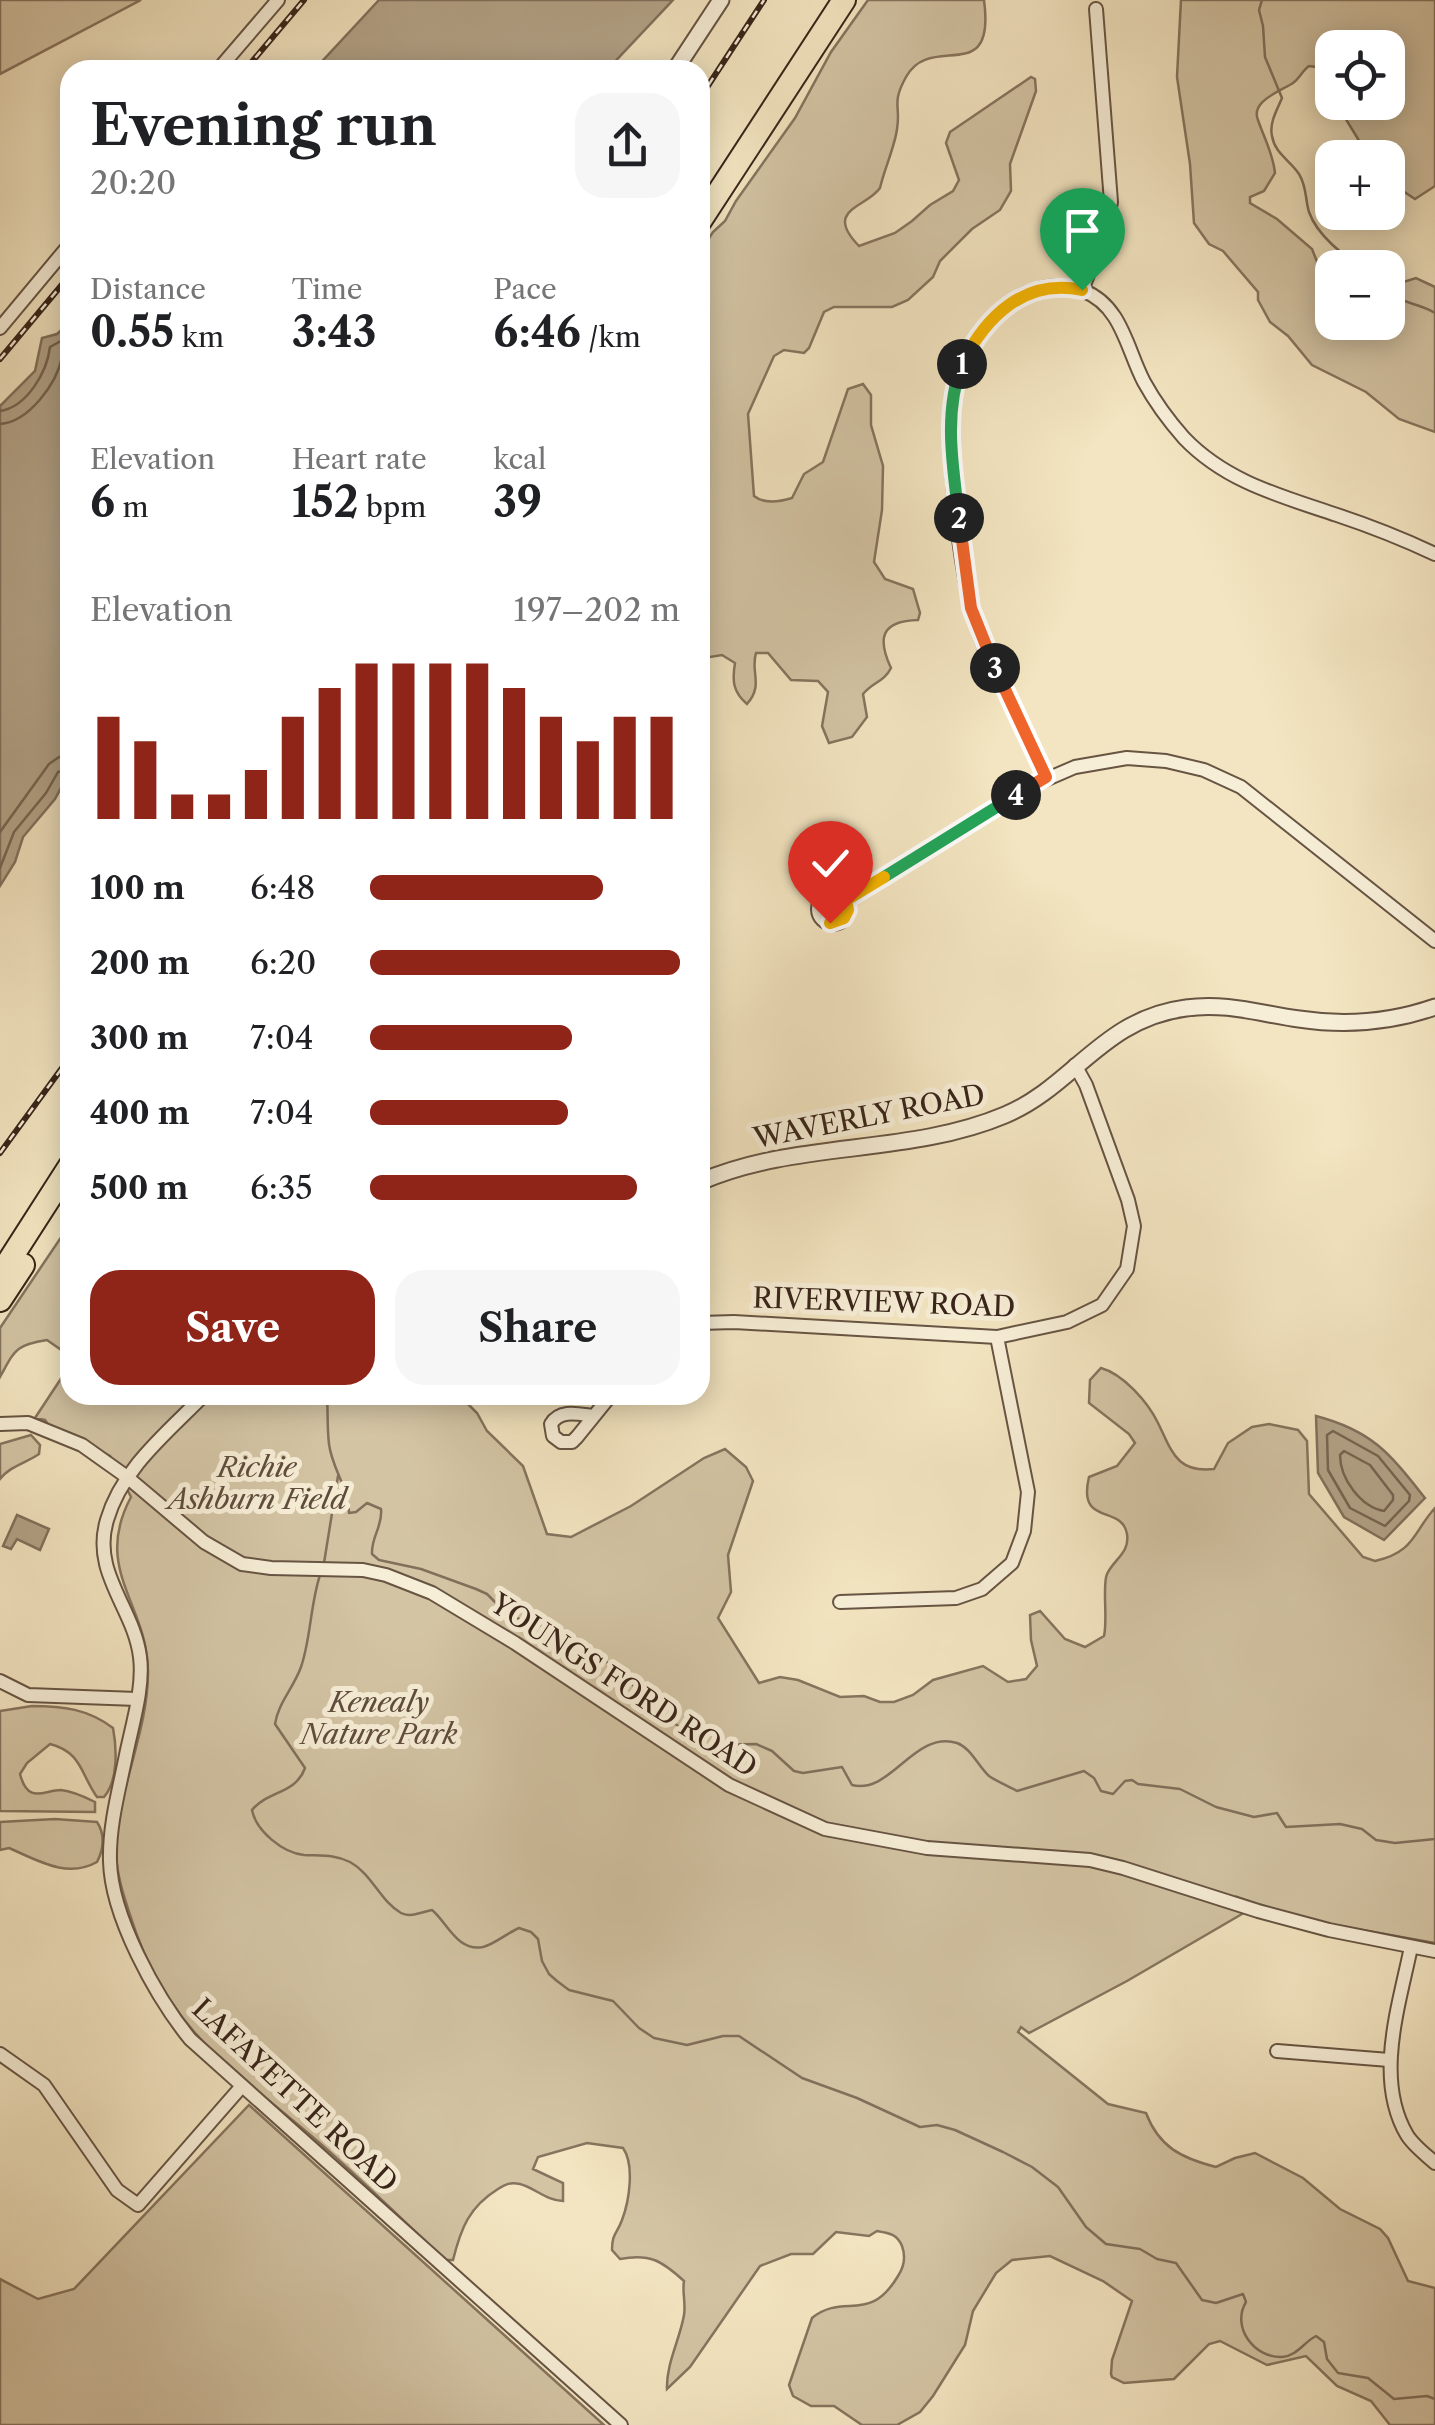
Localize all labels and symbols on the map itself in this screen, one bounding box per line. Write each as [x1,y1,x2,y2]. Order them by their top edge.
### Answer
pin [1040,188,1125,291]
pin: 1 [937,339,987,389]
pin: 2 [934,493,984,543]
pin: 3 [970,643,1020,693]
pin: 4 [991,770,1041,820]
pin [788,821,873,924]
street label: WAVERLY ROAD [749,1077,988,1155]
street label: RIVERVIEW ROAD [752,1280,1016,1324]
park label: Richie Ashburn Field [163,1450,350,1516]
street label: YOUNGS FORD ROAD [484,1586,764,1784]
park label: Kenealy Nature Park [298,1685,458,1751]
street label: LAFAYETTE ROAD [185,1991,405,2199]

